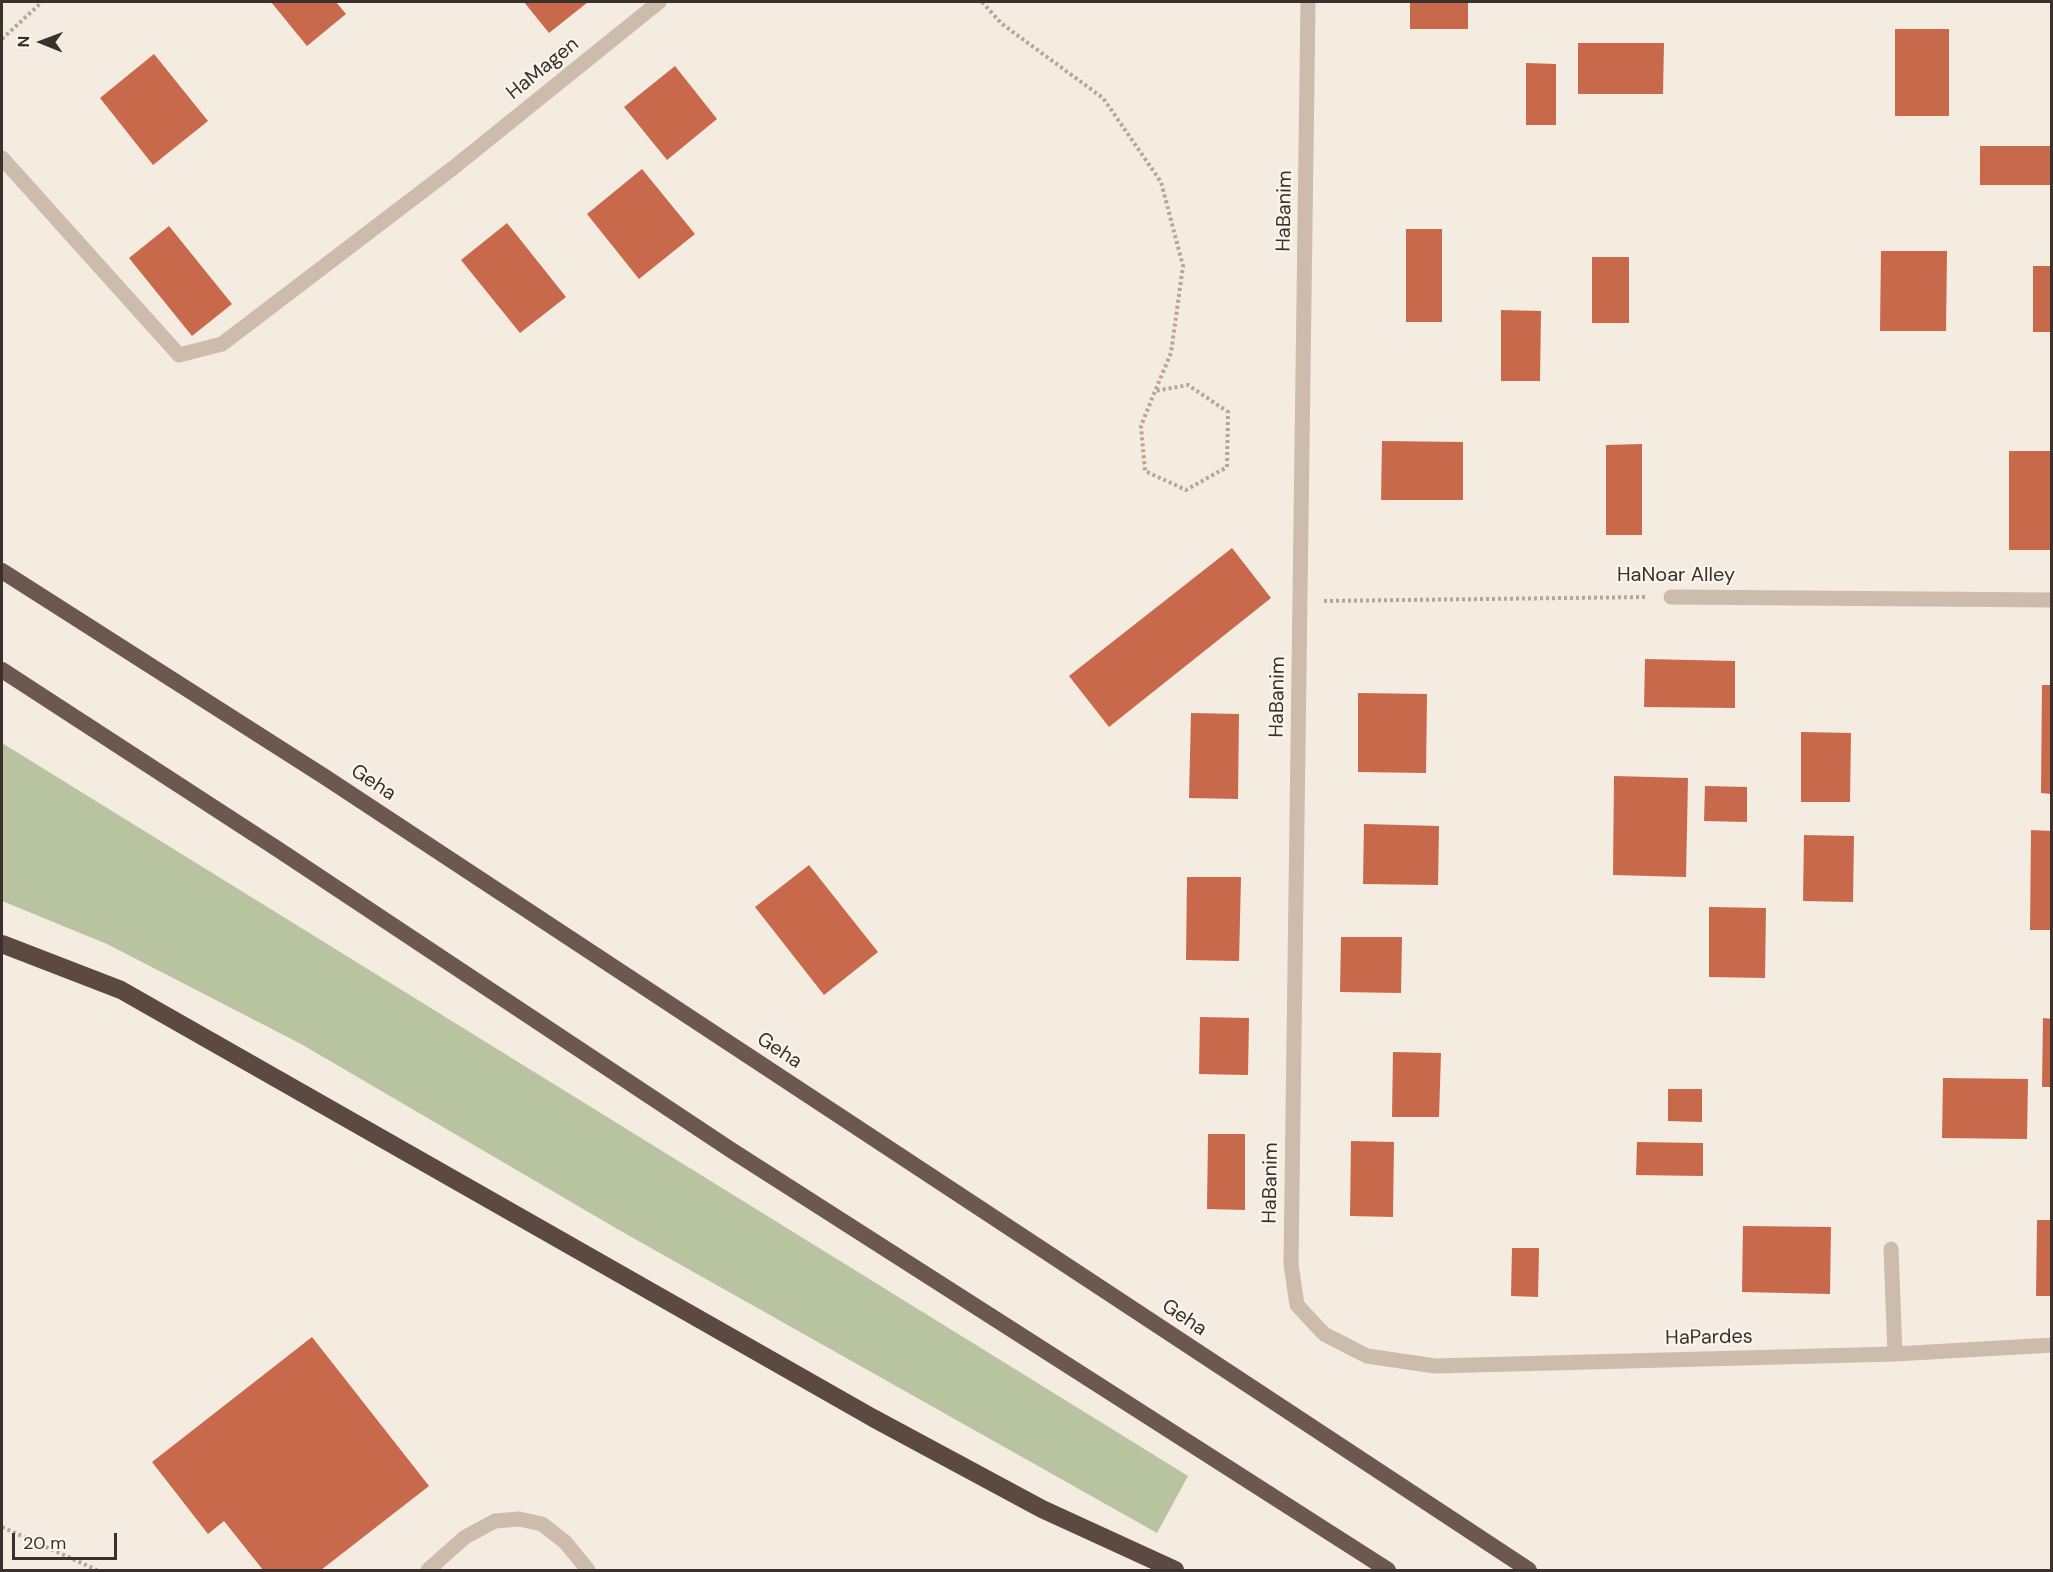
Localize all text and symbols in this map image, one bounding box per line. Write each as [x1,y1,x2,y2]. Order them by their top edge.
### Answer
north arrow [12,12,72,72]
street label: HaMagen [502,33,584,105]
text: N [13,36,34,48]
street label: HaBanim [1272,170,1298,252]
street label: HaNoar Alley [1617,564,1735,588]
street label: HaBanim [1265,656,1291,738]
street label: Geha [346,760,400,806]
street label: Geha [752,1028,806,1074]
street label: HaBanim [1258,1142,1284,1224]
street label: Geha [1157,1294,1211,1342]
street label: HaPardes [1665,1325,1753,1351]
scale bar [15,1521,120,1559]
text: 20 m [23,1531,66,1555]

